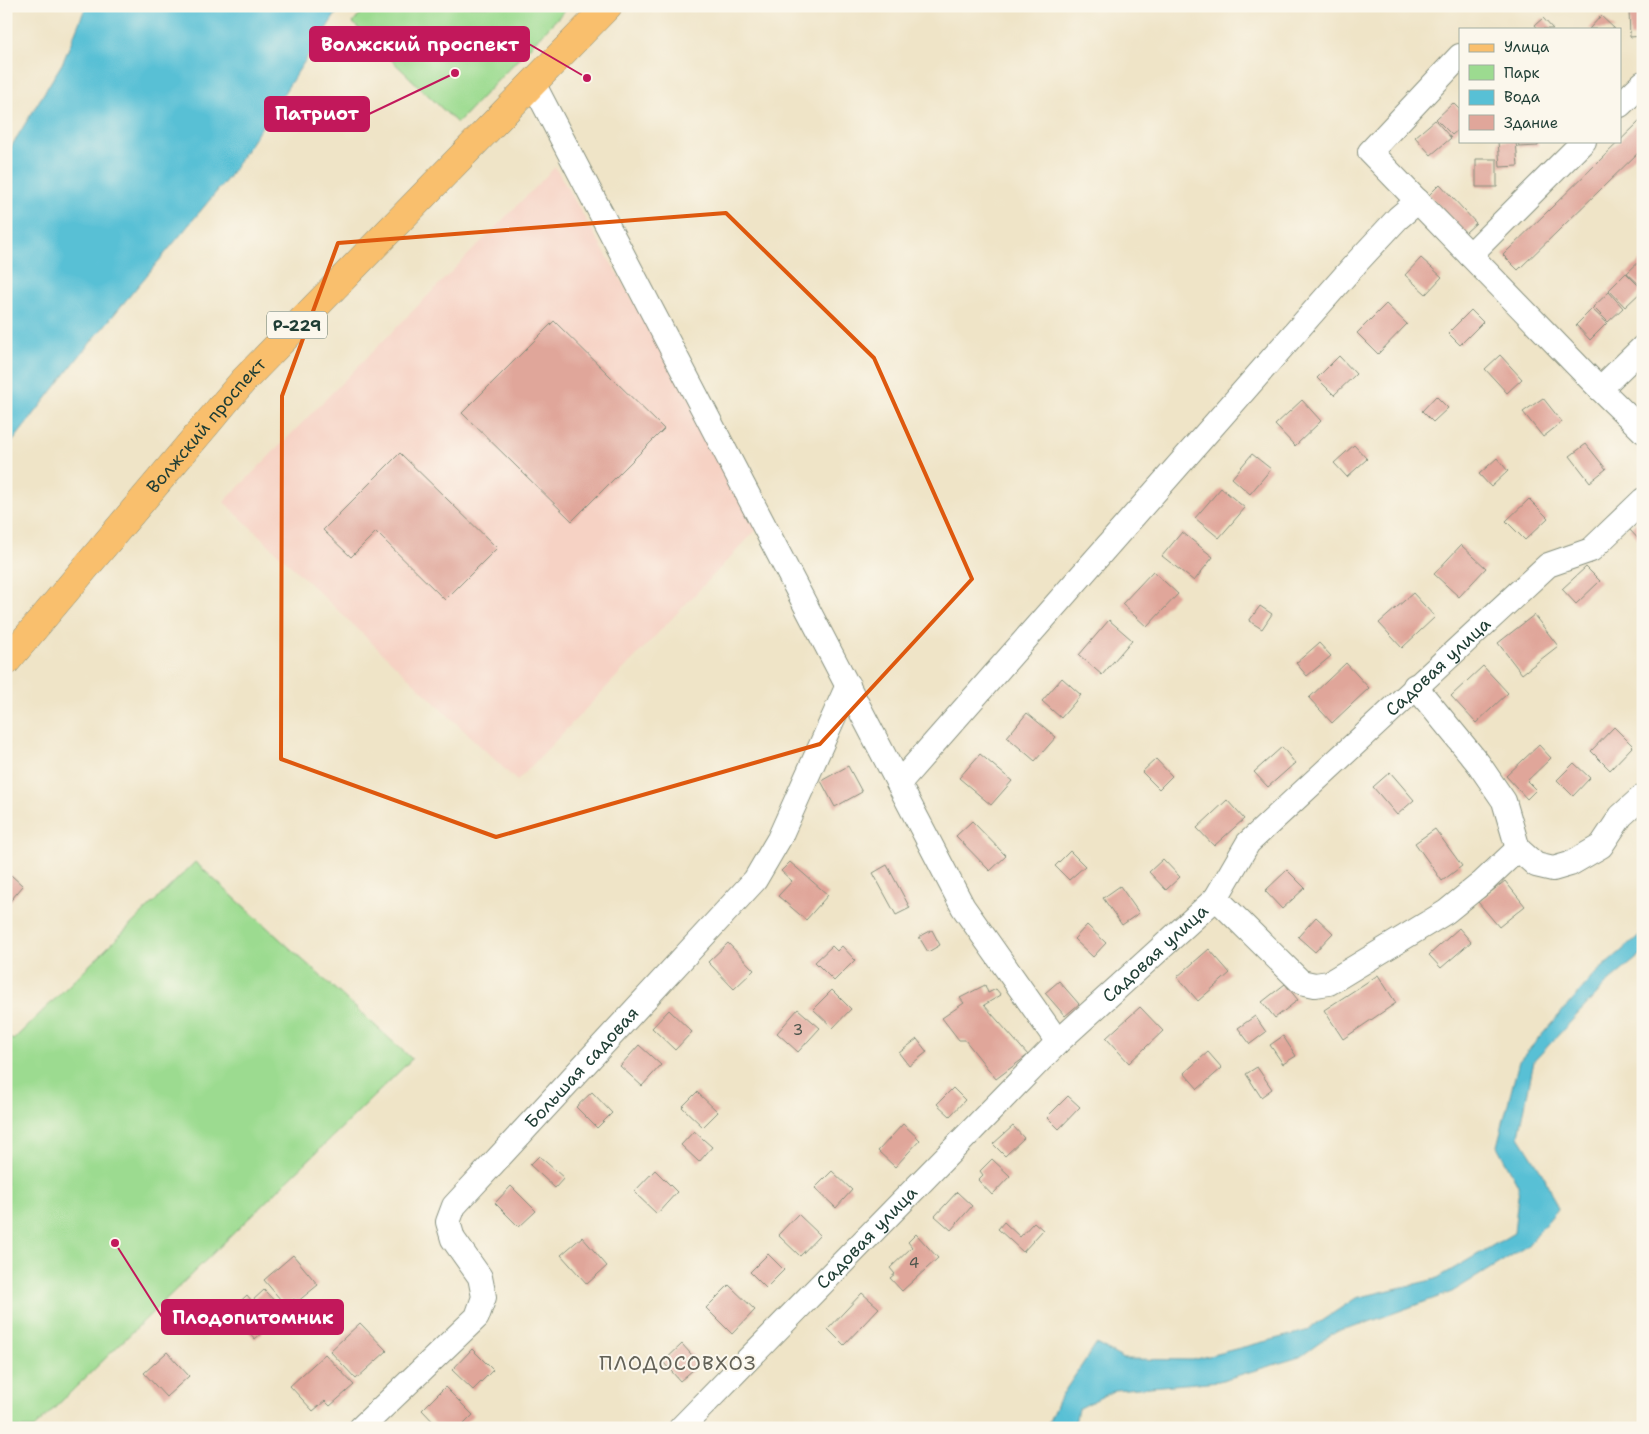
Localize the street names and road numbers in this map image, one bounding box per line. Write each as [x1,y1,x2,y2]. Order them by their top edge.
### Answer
road number: Р-229 [267,312,327,338]
street label: Волжский проспект [141,352,272,498]
street label: Садовая улица [1380,612,1496,722]
street label: Садовая улица [1097,899,1213,1008]
street label: Большая садовая [520,1002,644,1134]
street label: Садовая улица [811,1181,923,1295]

